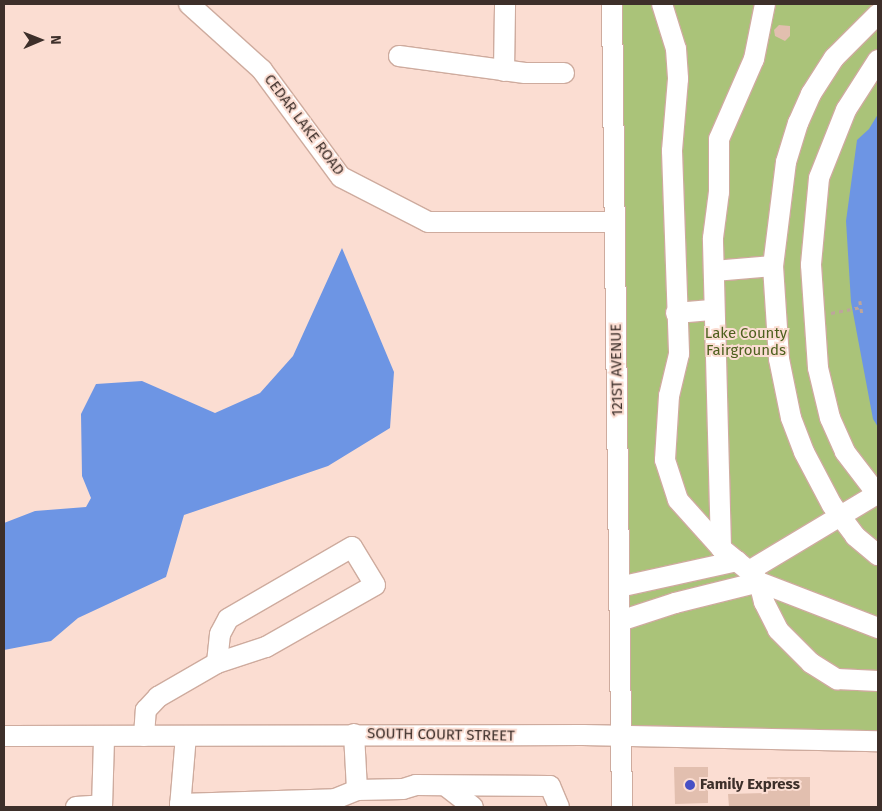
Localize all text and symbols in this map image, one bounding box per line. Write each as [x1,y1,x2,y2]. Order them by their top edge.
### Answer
north arrow [15,15,65,65]
text: N [47,35,64,45]
street label: CEDAR LAKE ROAD [260,71,348,179]
street label: 121ST AVENUE [607,324,627,416]
park label: Lake County Fairgrounds [705,324,787,359]
street label: SOUTH COURT STREET [367,725,515,745]
place label: Family Express [700,776,800,794]
marker: Family Express [684,779,696,791]

